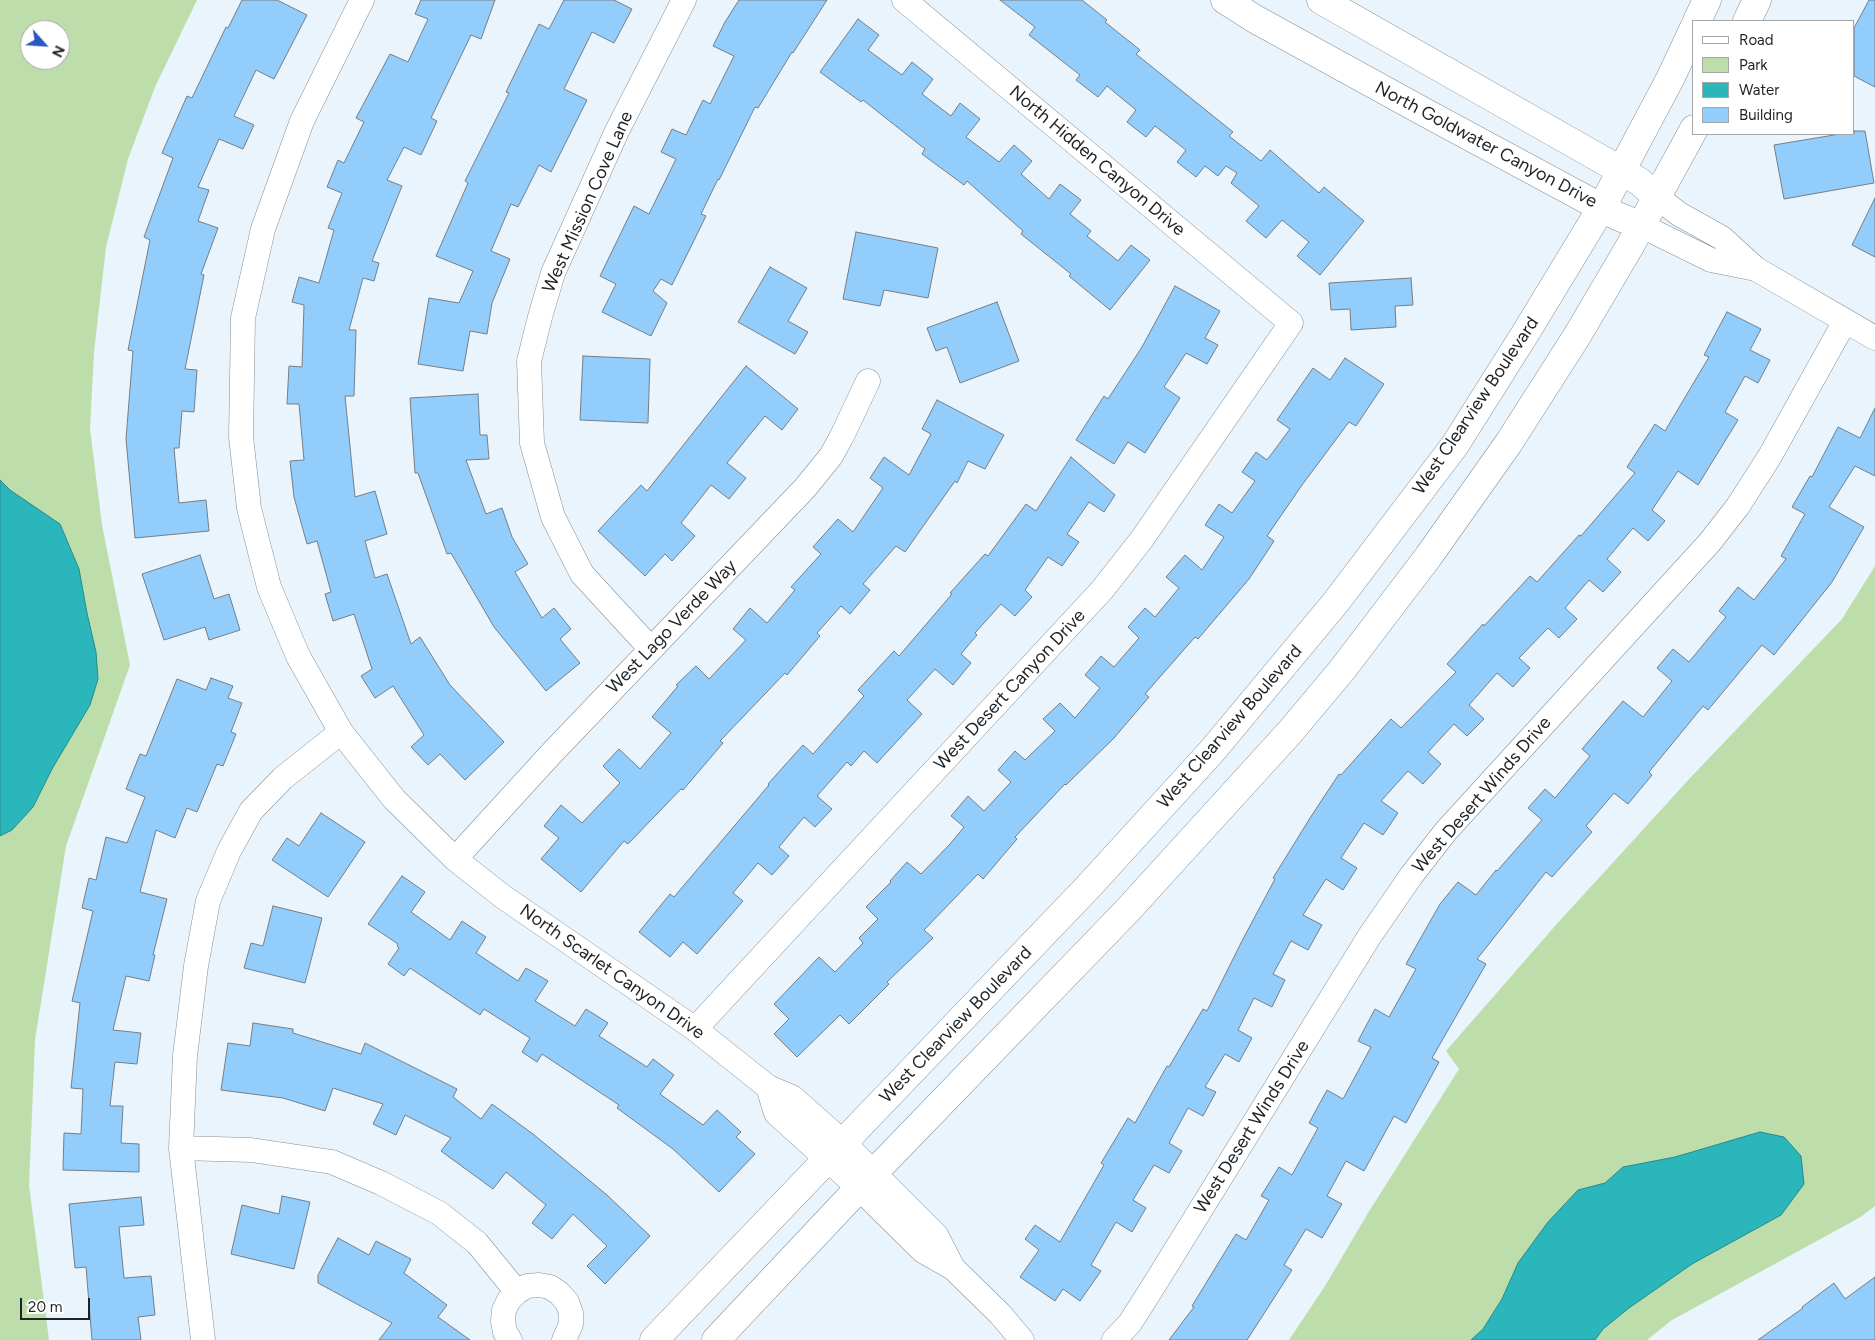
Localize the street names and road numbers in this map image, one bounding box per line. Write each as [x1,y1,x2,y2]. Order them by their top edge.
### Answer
street label: North Goldwater Canyon Drive [1371,77,1601,213]
street label: North Hidden Canyon Drive [1005,81,1189,241]
street label: West Mission Cove Lane [538,108,638,296]
street label: West Clearview Boulevard [1408,313,1544,499]
street label: West Lago Verde Way [603,556,741,698]
street label: West Desert Canyon Drive [930,605,1090,775]
street label: West Clearview Boulevard [1153,641,1307,813]
street label: West Desert Winds Drive [1408,712,1556,878]
street label: North Scarlet Canyon Drive [515,900,709,1044]
street label: West Clearview Boulevard [875,942,1037,1108]
street label: West Desert Winds Drive [1190,1036,1314,1218]

